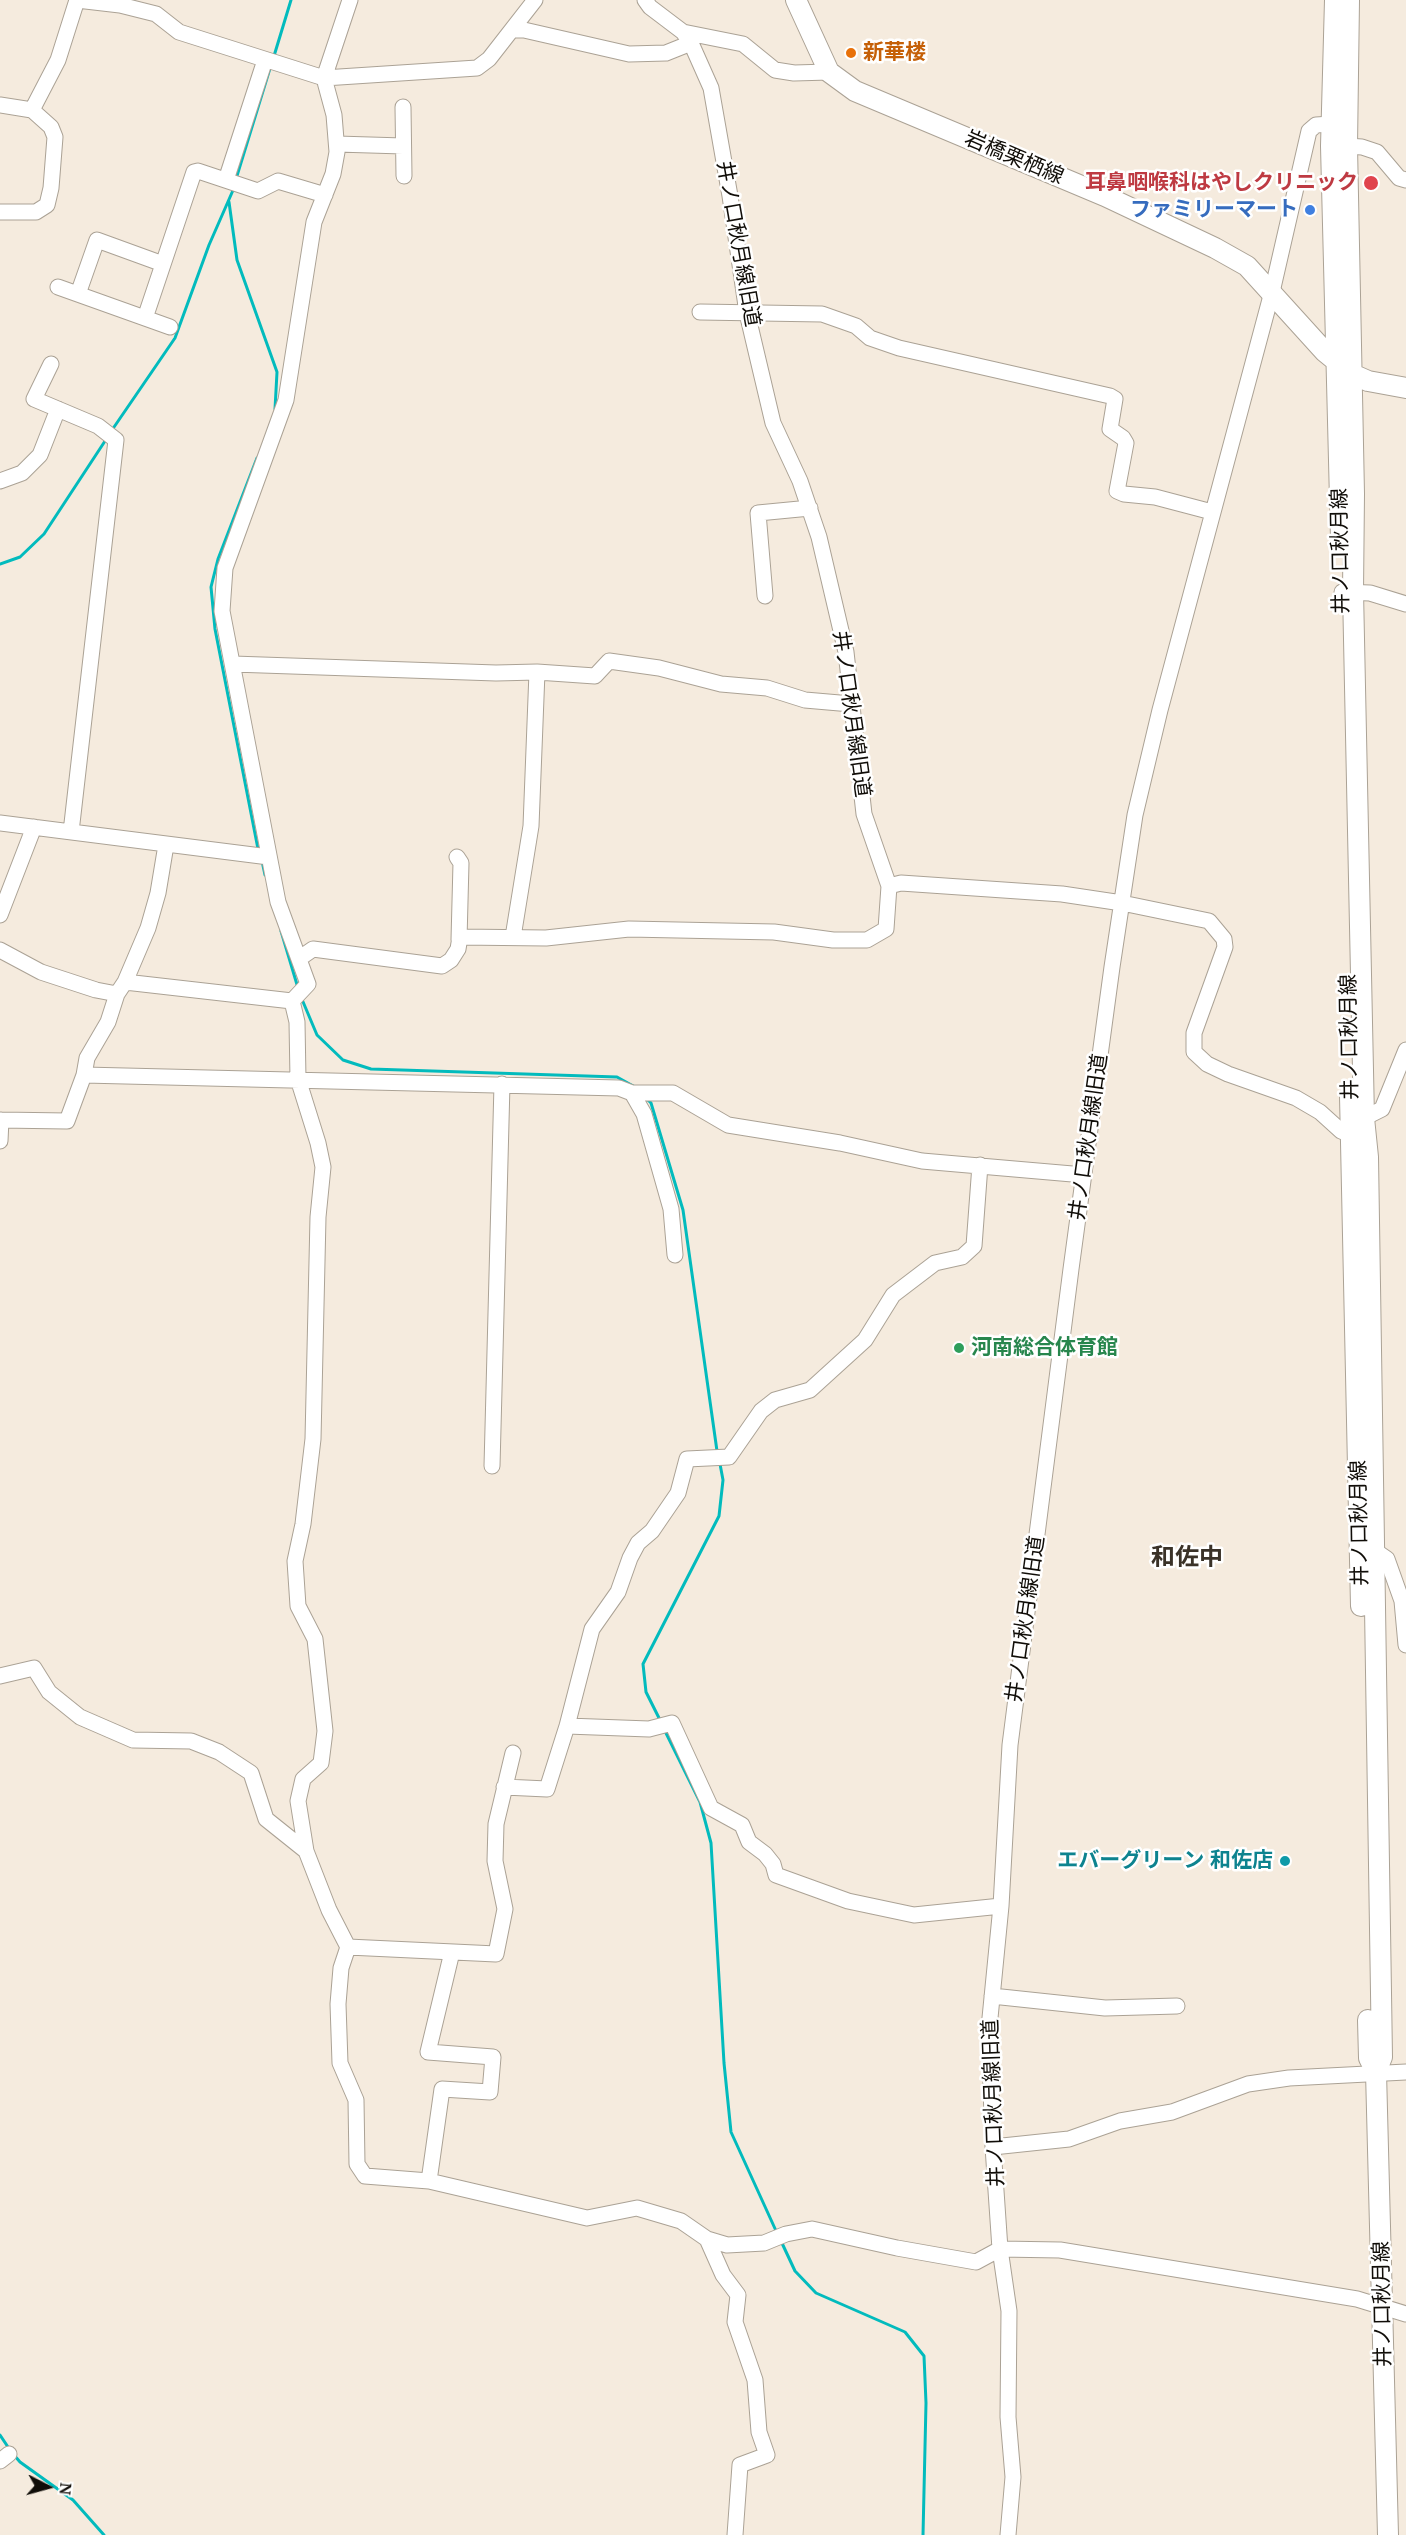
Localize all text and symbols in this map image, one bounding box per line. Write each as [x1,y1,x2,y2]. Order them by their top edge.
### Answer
place label: 新華楼 [863,40,926,66]
marker: 新華楼 [844,46,858,60]
street label: 岩橋栗栖線 [961,126,1067,190]
street label: 井ノ口秋月線旧道 [711,159,765,329]
place label: 耳鼻咽喉科はやしクリニック [1085,170,1358,196]
marker: 耳鼻咽喉科はやしクリニック [1362,174,1380,192]
place label: ファミリーマート [1130,197,1298,223]
marker: ファミリーマート [1303,203,1317,217]
street label: 井ノ口秋月線 [1327,488,1355,614]
street label: 井ノ口秋月線旧道 [827,629,875,799]
street label: 井ノ口秋月線 [1336,974,1364,1100]
street label: 井ノ口秋月線旧道 [1065,1052,1113,1222]
place label: 河南総合体育館 [971,1335,1118,1361]
marker: 河南総合体育館 [952,1341,966,1355]
street label: 井ノ口秋月線 [1346,1460,1374,1586]
street label: 井ノ口秋月線旧道 [1002,1534,1050,1704]
district label: 和佐中 [1151,1544,1223,1572]
place label: エバーグリーン 和佐店 [1057,1848,1273,1874]
marker: エバーグリーン 和佐店 [1278,1854,1292,1868]
street label: 井ノ口秋月線旧道 [978,2019,1010,2187]
street label: 井ノ口秋月線 [1369,2241,1397,2367]
north arrow [18,2457,78,2517]
text: N [54,2482,77,2496]

